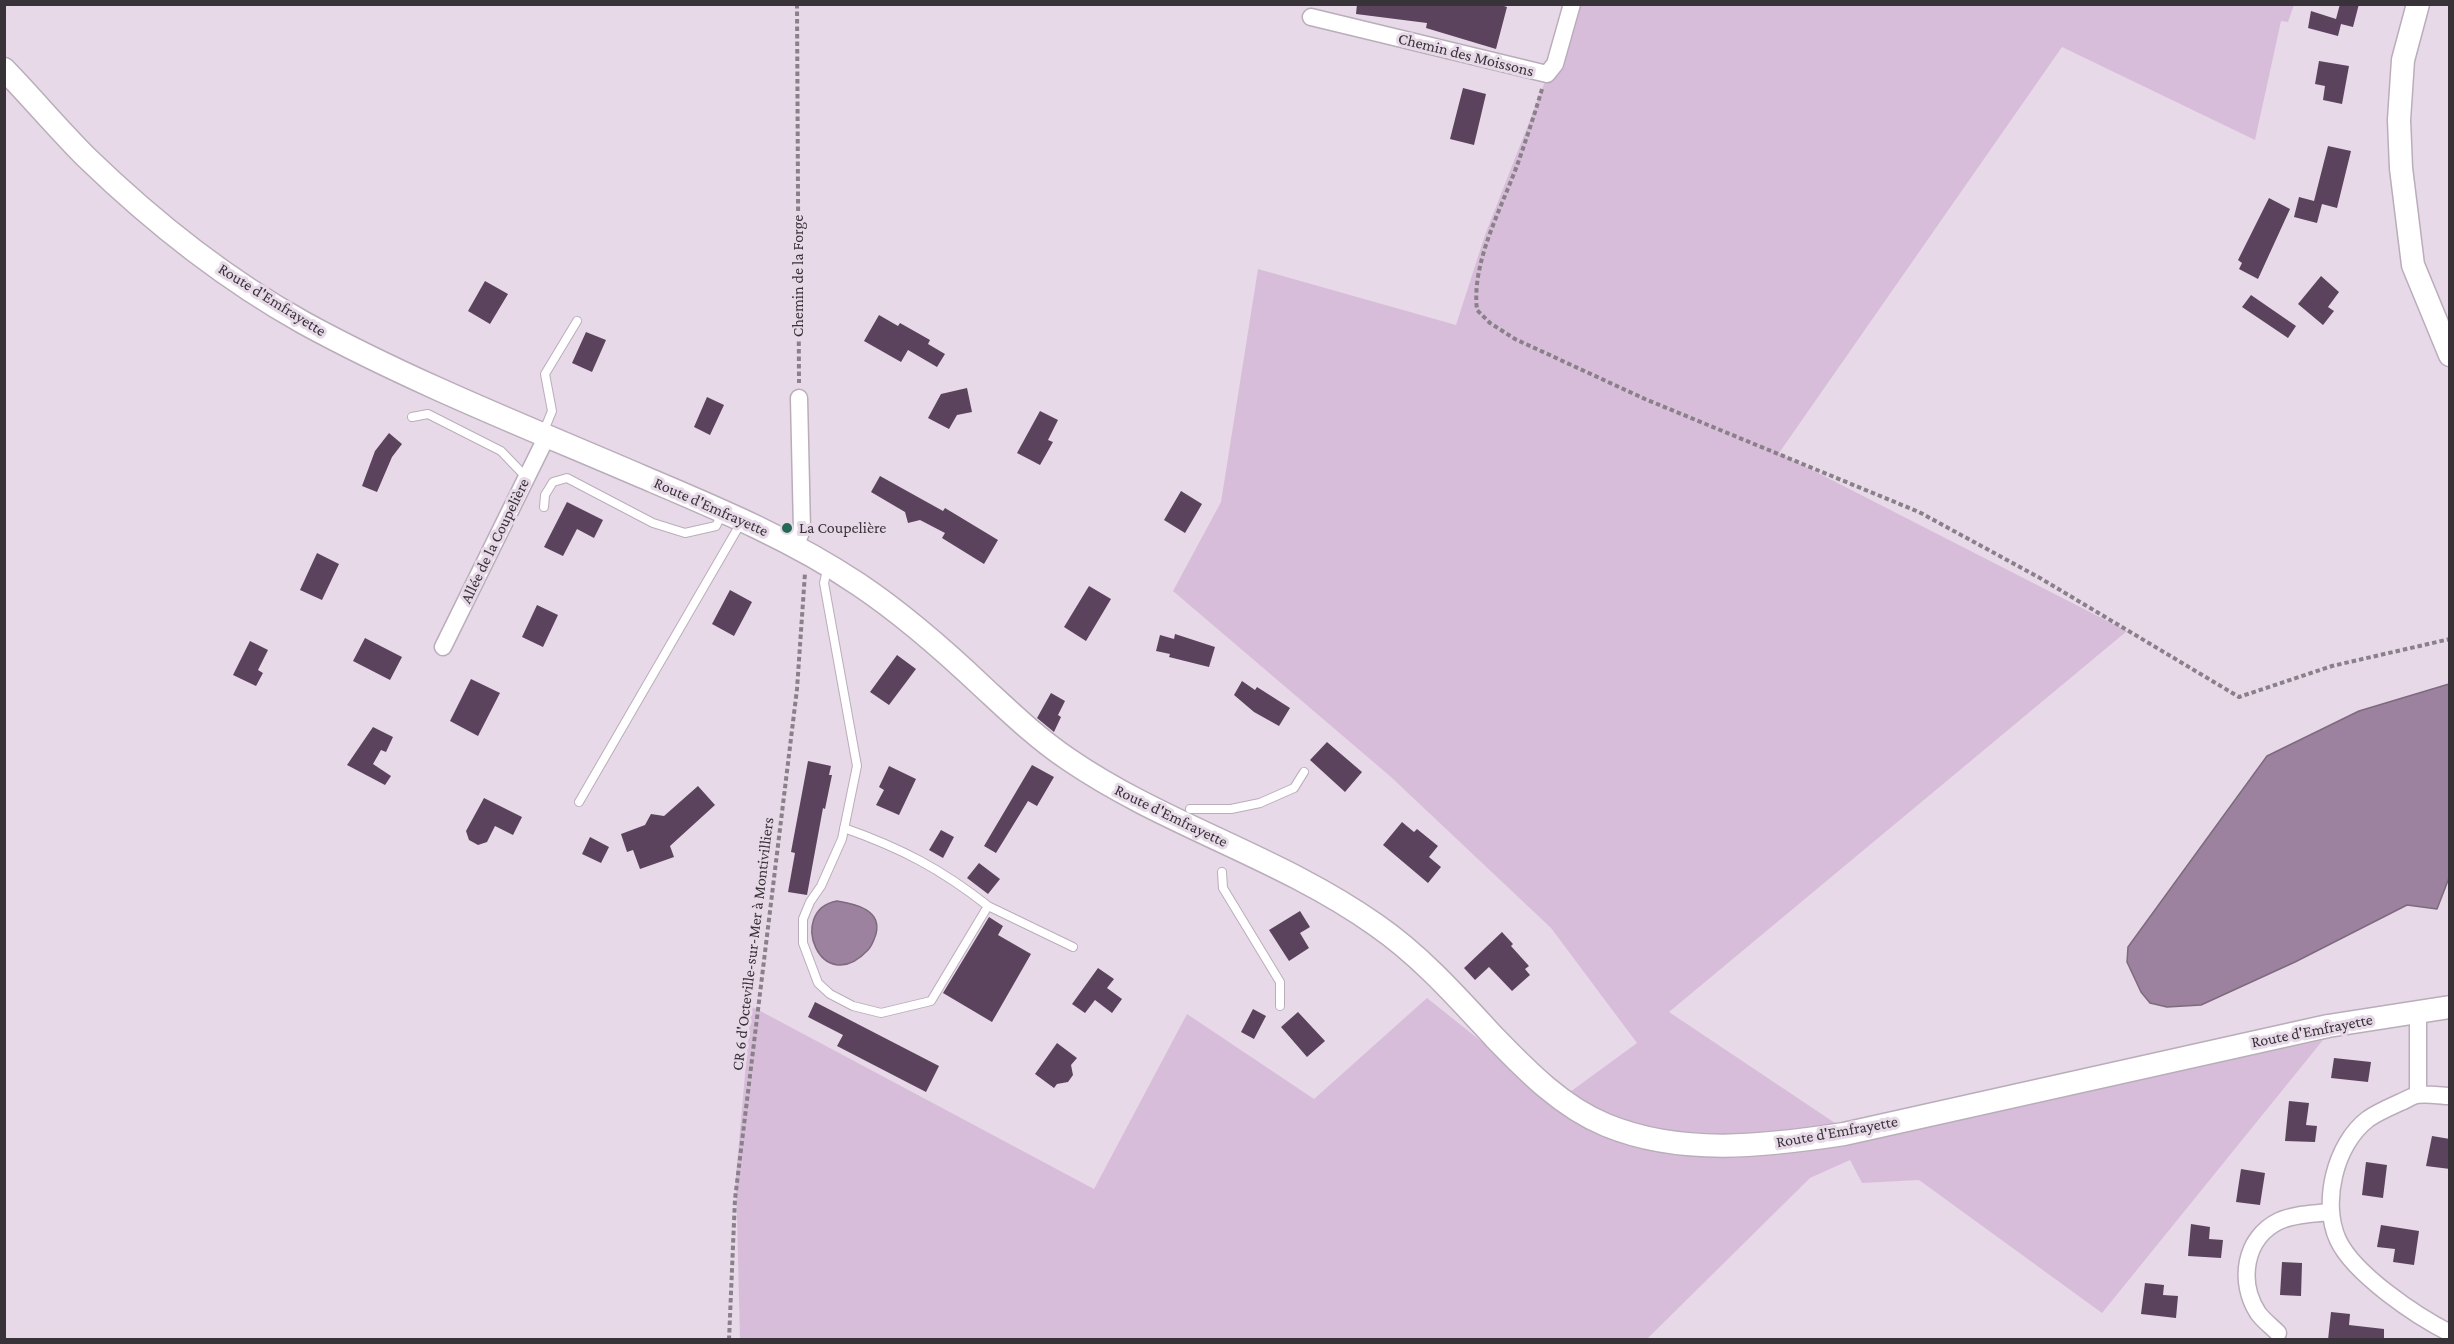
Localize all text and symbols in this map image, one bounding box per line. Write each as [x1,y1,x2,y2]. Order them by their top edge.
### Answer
street label: Chemin des Moissons [1396,29,1536,81]
street label: Chemin de la Forge [788,215,808,337]
street label: Route d'Emfrayette [215,259,329,341]
street label: Route d'Emfrayette [651,473,771,541]
street label: Allée de la Coupelière [456,475,534,607]
place label: La Coupelière [799,518,886,538]
marker: La Coupelière [780,521,794,535]
street label: Route d'Emfrayette [1111,780,1231,852]
street label: CR 6 d'Octeville-sur-Mer à Montivilliers [728,816,778,1072]
street label: Route d'Emfrayette [2250,1010,2374,1052]
street label: Route d'Emfrayette [1775,1112,1899,1152]

